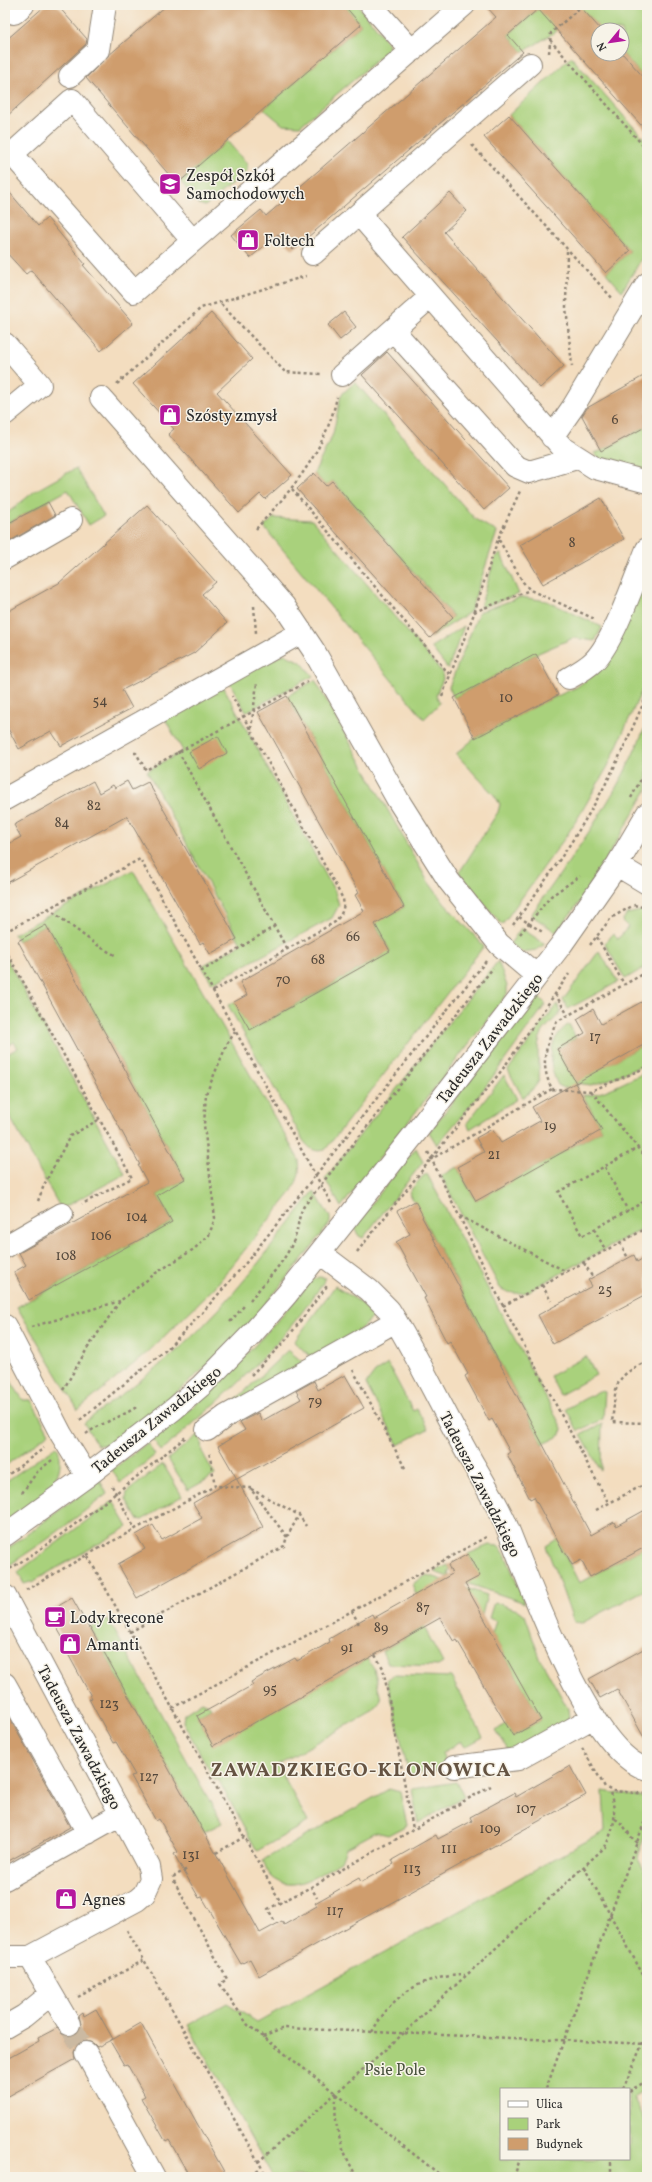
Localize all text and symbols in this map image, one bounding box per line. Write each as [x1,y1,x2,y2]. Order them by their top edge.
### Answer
north arrow [590,22,630,62]
text: N [594,39,611,53]
place label: Zespół Szkół Samochodowych [186,166,305,206]
school or university icon: Zespół Szkół Samochodowych [157,171,183,197]
shop icon: Foltech [235,227,261,253]
place label: Foltech [264,231,315,253]
shop icon: Szósty zmysł [157,402,183,428]
place label: Szósty zmysł [186,406,277,428]
house number: 6 [611,411,619,430]
house number: 8 [568,534,576,553]
house number: 10 [499,689,513,708]
house number: 54 [92,692,108,711]
house number: 82 [87,797,101,816]
house number: 84 [54,814,70,833]
house number: 66 [346,928,360,947]
house number: 68 [311,951,325,970]
street label: Tadeusza Zawadzkiego [432,969,549,1109]
house number: 70 [276,971,290,990]
house number: 17 [589,1028,601,1047]
house number: 19 [544,1117,556,1136]
house number: 21 [488,1146,500,1165]
house number: 104 [126,1208,148,1227]
house number: 106 [90,1227,112,1246]
house number: 108 [56,1247,76,1266]
house number: 25 [598,1281,612,1300]
street label: Tadeusza Zawadzkiego [88,1361,227,1480]
house number: 79 [308,1392,322,1411]
street label: Tadeusza Zawadzkiego [433,1408,526,1562]
house number: 87 [416,1599,430,1618]
cafe icon: Lody kręcone [42,1604,68,1630]
place label: Lody kręcone [70,1608,164,1630]
house number: 89 [374,1619,388,1638]
shop icon: Amanti [57,1631,83,1657]
place label: Amanti [86,1635,140,1657]
house number: 91 [341,1639,353,1658]
street label: Tadeusza Zawadzkiego [31,1662,126,1814]
house number: 95 [263,1680,277,1699]
house number: 123 [99,1695,119,1714]
district label: ZAWADZKIEGO-KLONOWICA [211,1757,511,1785]
house number: 127 [139,1768,159,1787]
house number: 107 [516,1800,537,1819]
house number: 109 [479,1820,501,1839]
house number: 111 [441,1840,457,1859]
house number: 131 [182,1846,200,1865]
house number: 113 [403,1860,421,1879]
shop icon: Agnes [53,1886,79,1912]
place label: Agnes [82,1890,126,1912]
house number: 117 [326,1902,344,1921]
park label: Psie Pole [364,2060,426,2082]
legend [500,2088,630,2160]
text: Ulica [536,2097,563,2113]
text: Park [536,2117,561,2133]
text: Budynek [536,2137,583,2153]

